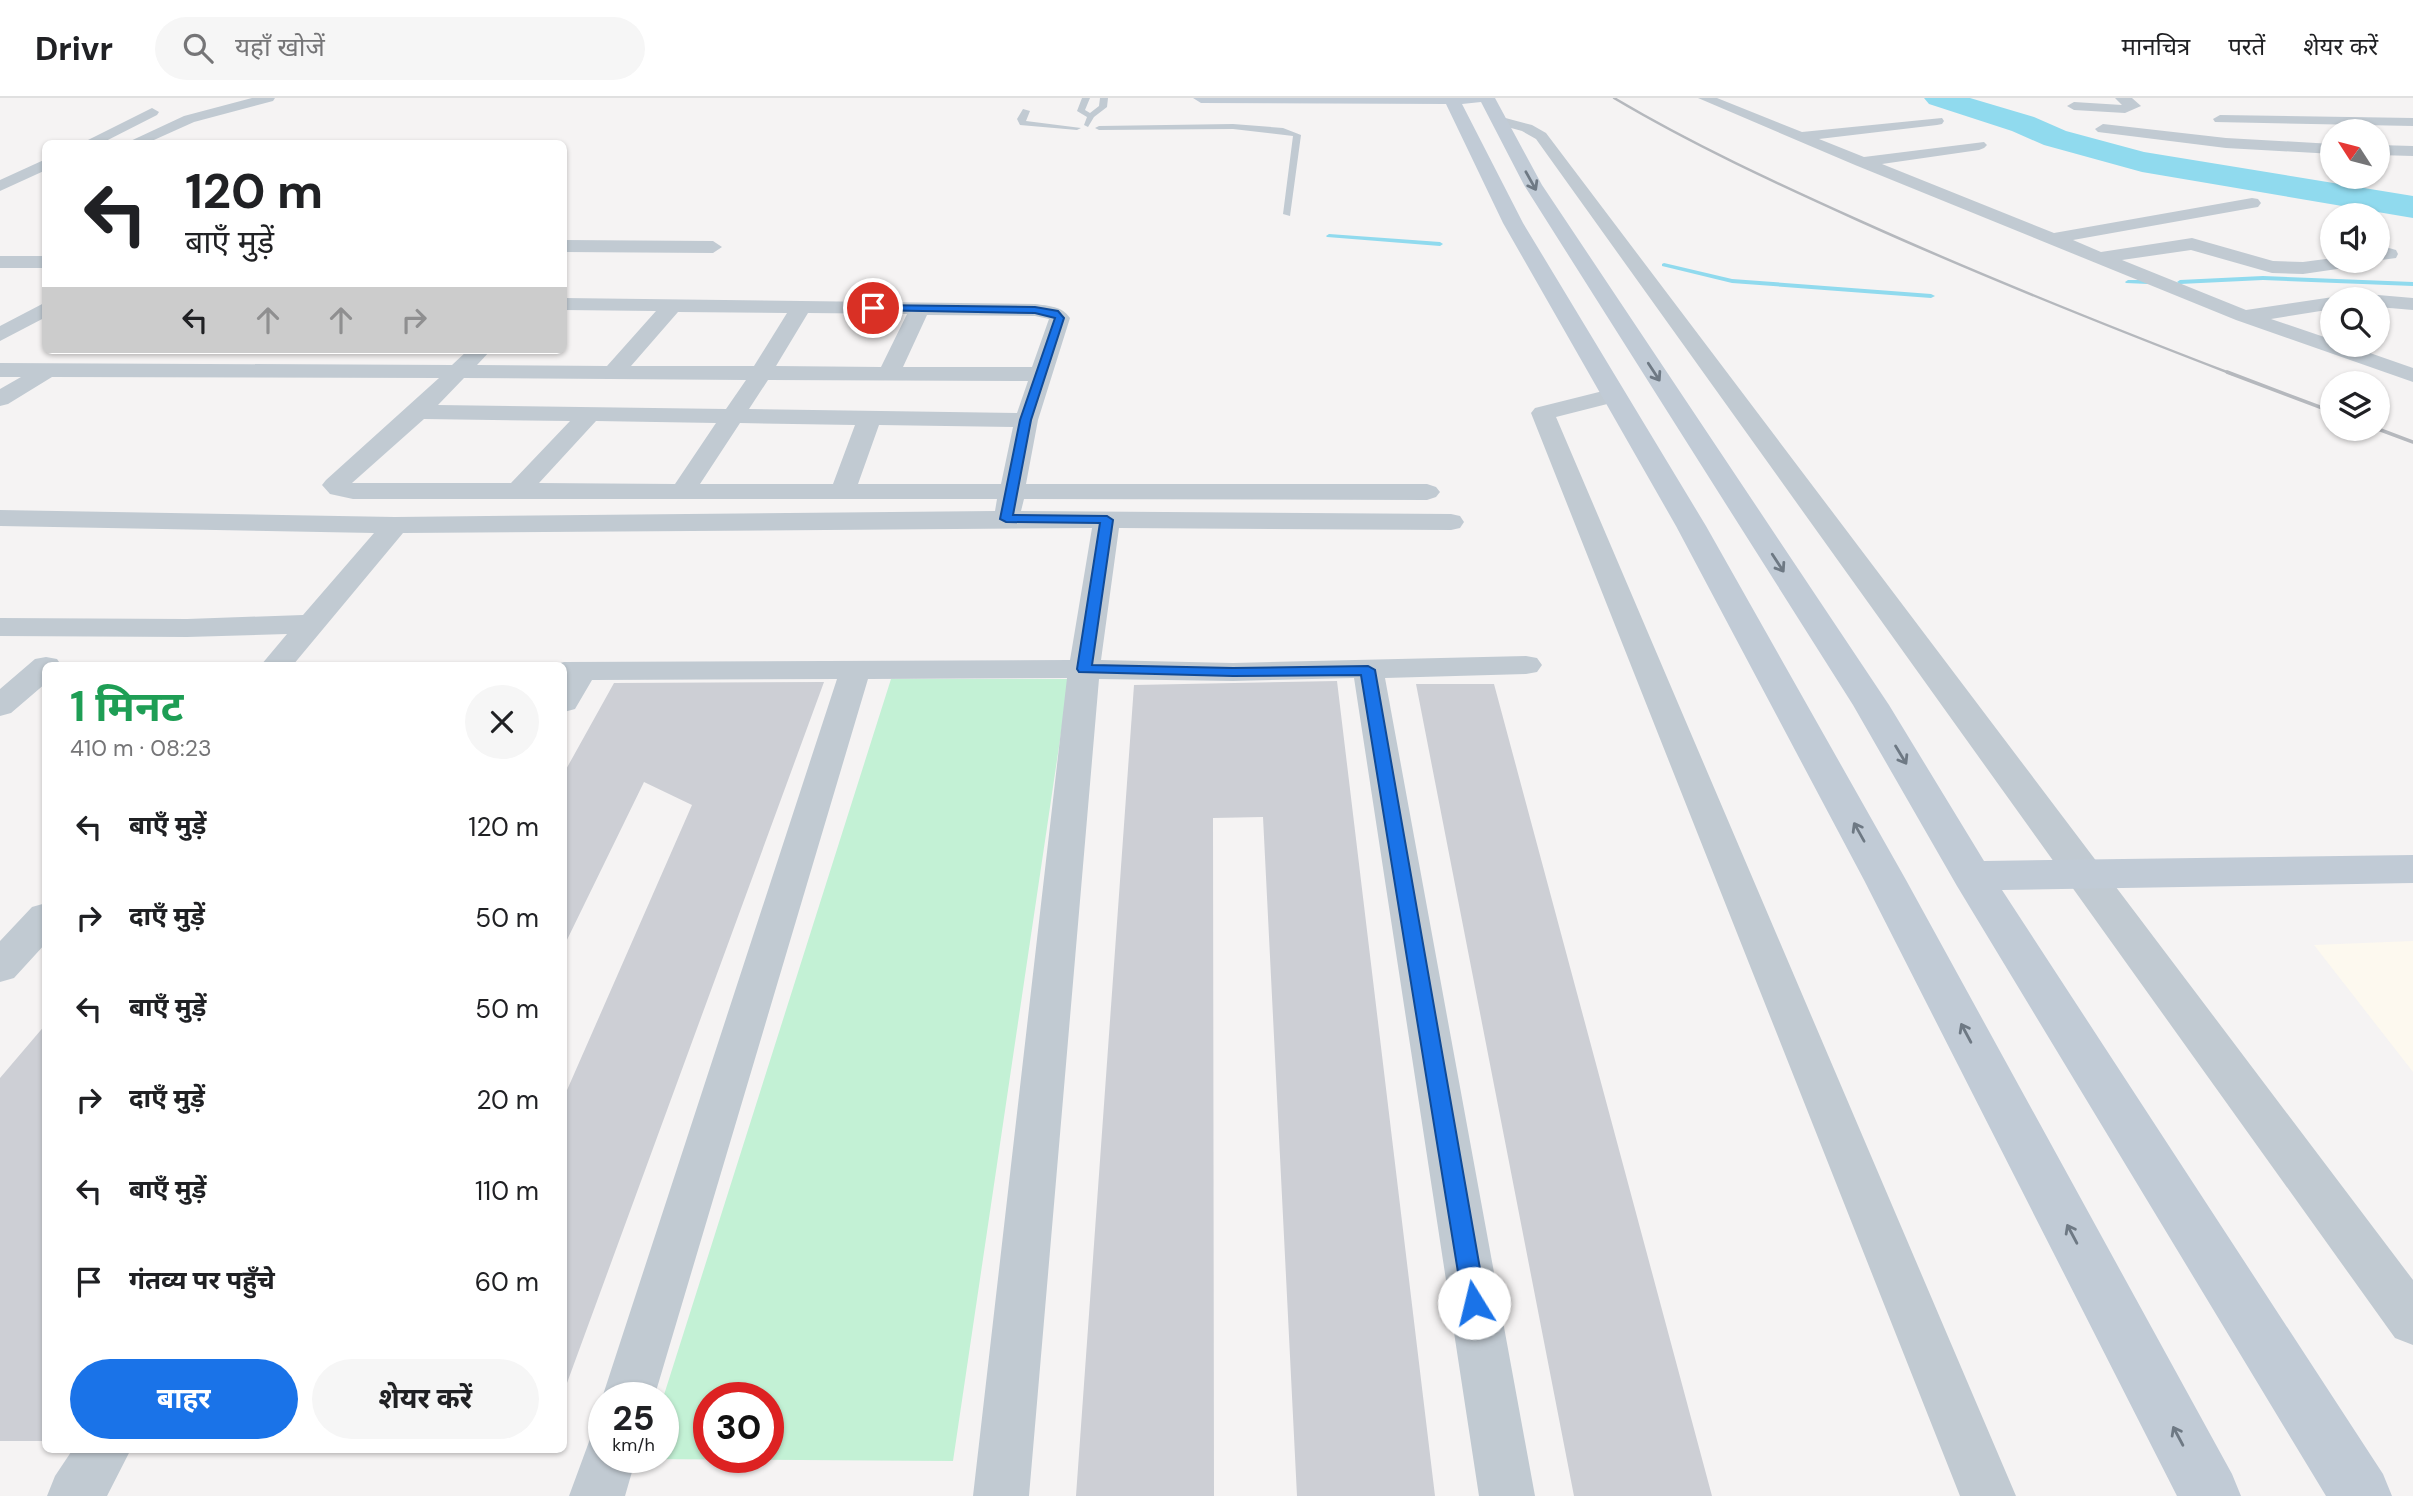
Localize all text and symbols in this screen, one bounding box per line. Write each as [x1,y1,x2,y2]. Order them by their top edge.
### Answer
search box [155,17,645,80]
text: Drivr [35,27,113,70]
icon: search [179,29,217,67]
text: यहाँ खोजें [235,30,325,64]
text: मानचित्र [2122,31,2190,62]
text: परतें [2228,31,2265,62]
text: शेयर करें [2303,31,2378,62]
north arrow [2320,119,2390,189]
map controls [2320,119,2390,441]
text: 120 m [185,159,323,223]
icon: left [70,168,161,259]
one-way arrow [1525,170,1538,191]
button: sound [2320,203,2390,273]
text: बाएँ मुड़ें [185,221,274,263]
pin [843,278,903,338]
button: search [2320,287,2390,357]
icon: arrive [854,289,892,327]
icon: left [176,301,214,339]
icon: ahead [249,301,287,339]
icon: ahead [322,301,360,339]
icon: right [395,301,433,339]
one-way arrow [1647,362,1662,381]
button: layers [2320,371,2390,441]
one-way arrow [1772,552,1786,572]
text: 1 मिनट [70,679,183,734]
button: close [465,685,539,759]
text: 410 m · 08:23 [70,733,211,763]
one-way arrow [1894,744,1908,764]
icon: left [70,808,108,846]
text: बाएँ मुड़ें [129,808,206,842]
text: 120 m [468,810,539,844]
one-way arrow [1852,823,1866,843]
icon: right [70,899,108,937]
text: दाएँ मुड़ें [129,899,205,933]
text: 50 m [475,901,539,935]
icon: left [70,990,108,1028]
text: बाएँ मुड़ें [129,990,206,1024]
text: 50 m [475,992,539,1026]
one-way arrow [1958,1023,1972,1044]
icon: right [70,1081,108,1119]
text: दाएँ मुड़ें [129,1081,205,1115]
text: 20 m [476,1083,539,1117]
icon: left [70,1172,108,1210]
text: बाएँ मुड़ें [129,1172,206,1206]
text: 110 m [475,1174,539,1208]
one-way arrow [2064,1225,2078,1245]
icon: arrive [70,1263,108,1301]
text: गंतव्य पर पहुँचे [129,1263,275,1297]
text: 60 m [475,1265,539,1299]
position arrow [1437,1266,1511,1340]
button: बाहर [70,1359,298,1439]
button: शेयर करें [312,1359,539,1439]
speed limit sign: 30 [693,1382,784,1473]
text: 25 [613,1395,654,1441]
one-way arrow [2171,1426,2185,1446]
text: km/h [612,1433,655,1457]

